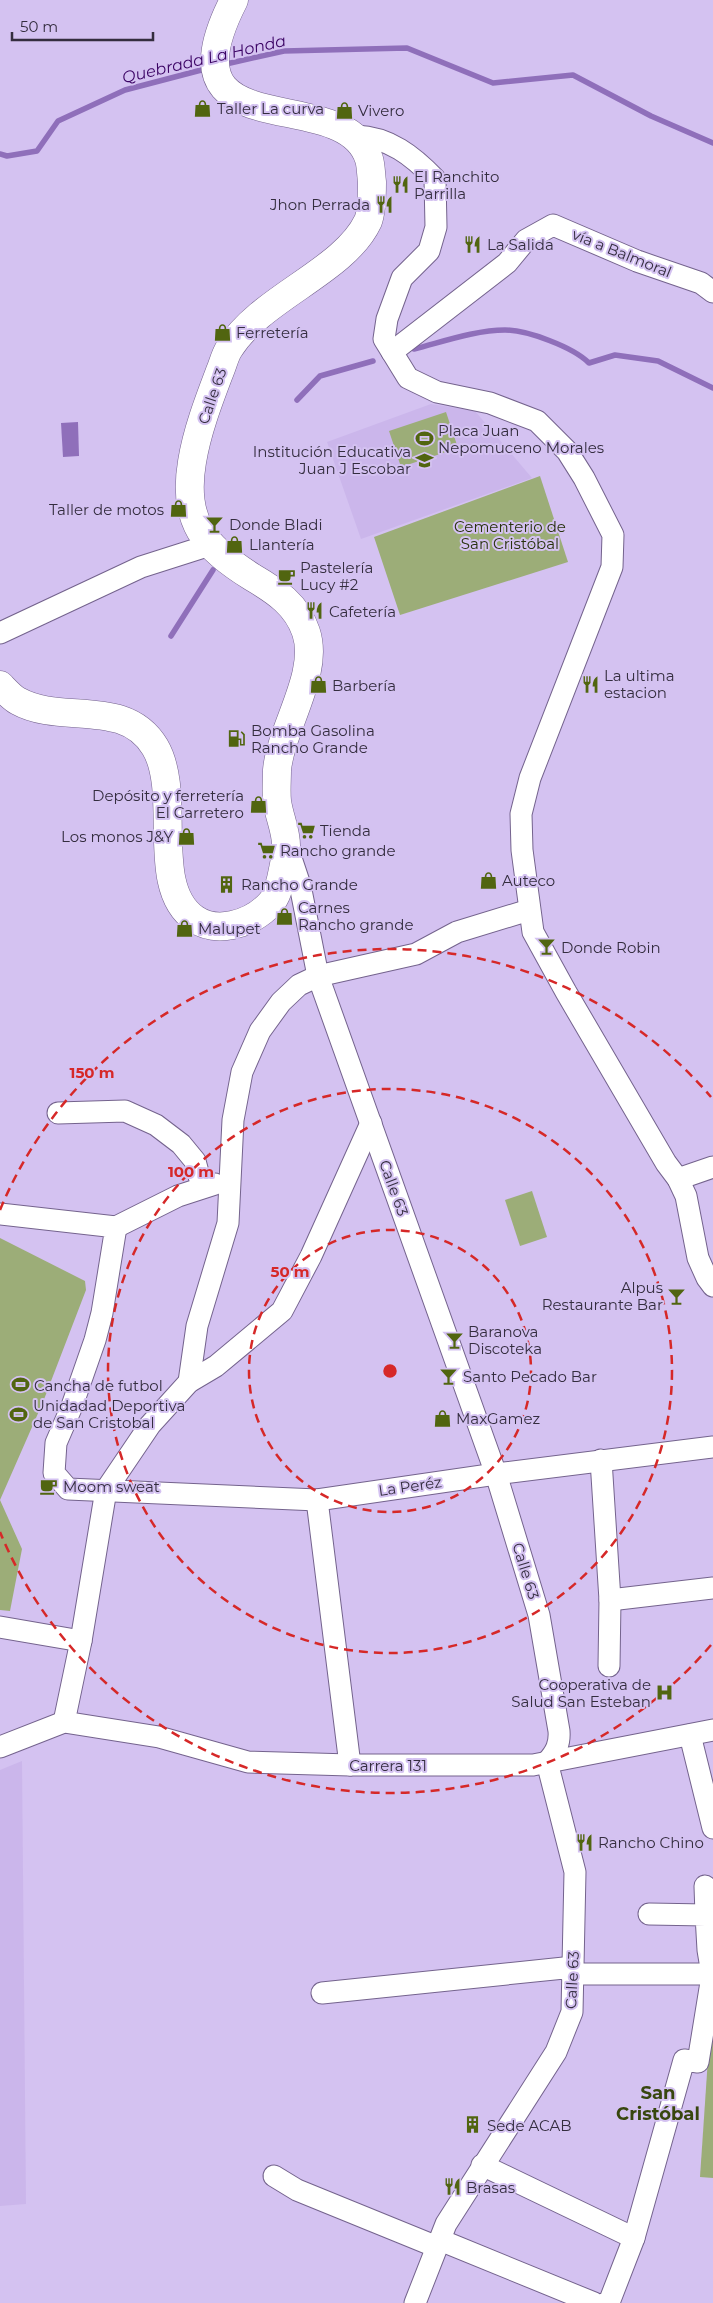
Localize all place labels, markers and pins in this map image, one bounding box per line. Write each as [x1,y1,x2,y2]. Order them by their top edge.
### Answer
shop icon: Taller La curva [193,98,213,118]
place label: Taller La curva [217,99,324,118]
shop icon: Vivero [334,100,354,120]
place label: Vivero [358,101,404,120]
place label: El Ranchito Parrilla [414,167,499,203]
restaurant icon: El Ranchito Parrilla [390,175,410,195]
restaurant icon: Jhon Perrada [374,194,394,214]
place label: Jhon Perrada [269,195,370,214]
restaurant icon: La Salida [463,234,483,254]
place label: La Salida [487,235,554,254]
shop icon: Ferretería [212,322,232,342]
place label: Ferretería [236,323,309,342]
place label: Placa Juan Nepomuceno Morales [438,421,604,457]
sports icon: Placa Juan Nepomuceno Morales [414,429,434,449]
place label: Institución Educativa Juan J Escobar [253,442,411,478]
school or university icon: Institución Educativa Juan J Escobar [415,450,435,470]
shop icon: Taller de motos [168,499,188,519]
place label: Taller de motos [49,500,164,519]
bar icon: Donde Bladi [205,514,225,534]
place label: Donde Bladi [229,515,323,534]
shop icon: Llantería [225,534,245,554]
place label: Llantería [249,535,315,554]
place label: Pastelería Lucy #2 [300,558,373,594]
cafe icon: Pastelería Lucy #2 [276,566,296,586]
restaurant icon: Cafetería [305,601,325,621]
place label: Cafetería [329,602,396,621]
place label: La ultima estacion [604,666,675,702]
restaurant icon: La ultima estacion [580,674,600,694]
shop icon: Barbería [308,675,328,695]
place label: Barbería [332,676,396,695]
place label: Bomba Gasolina Rancho Grande [251,721,375,757]
fuel station icon: Bomba Gasolina Rancho Grande [227,729,247,749]
place label: Depósito y ferretería El Carretero [92,786,244,822]
shop icon: Depósito y ferretería El Carretero [248,794,268,814]
supermarket icon: Tienda [296,820,316,840]
place label: Tienda [320,821,371,840]
shop icon: Los monos J&Y [177,826,197,846]
place label: Los monos J&Y [61,827,173,846]
supermarket icon: Rancho grande [256,840,276,860]
place label: Rancho grande [280,841,395,860]
shop icon: Auteco [478,870,498,890]
place label: Auteco [502,871,555,890]
building icon: Rancho Grande [217,874,237,894]
place label: Rancho Grande [241,875,358,894]
place label: Carnes Rancho grande [298,898,413,934]
shop icon: Carnes Rancho grande [274,906,294,926]
shop icon: Malupet [174,918,194,938]
place label: Malupet [198,919,261,938]
bar icon: Donde Robin [537,937,557,957]
place label: Donde Robin [561,938,661,957]
place label: Alpus Restaurante Bar [542,1278,663,1314]
bar icon: Alpus Restaurante Bar [667,1286,687,1306]
place label: Baranova Discoteka [468,1322,542,1358]
bar icon: Baranova Discoteka [444,1330,464,1350]
centre of rings [381,1362,399,1380]
bar icon: Santo Pecado Bar [439,1366,459,1386]
place label: Santo Pecado Bar [463,1367,597,1386]
sports icon: Cancha de futbol [10,1375,30,1395]
place label: Cancha de futbol [34,1376,163,1395]
place label: Unidadad Deportiva de San Cristobal [33,1396,185,1432]
sports icon: Unidadad Deportiva de San Cristobal [9,1404,29,1424]
shop icon: MaxGamez [432,1408,452,1428]
place label: MaxGamez [456,1409,540,1428]
cafe icon: Moom sweat [39,1476,59,1496]
place label: Moom sweat [63,1477,160,1496]
place label: Cooperativa de Salud San Esteban [511,1675,651,1711]
hospital icon: Cooperativa de Salud San Esteban [655,1683,675,1703]
restaurant icon: Rancho Chino [574,1832,594,1852]
place label: Rancho Chino [598,1833,704,1852]
building icon: Sede ACAB [463,2115,483,2135]
place label: Sede ACAB [487,2116,572,2135]
restaurant icon: Brasas [442,2177,462,2197]
place label: Brasas [466,2178,515,2197]

